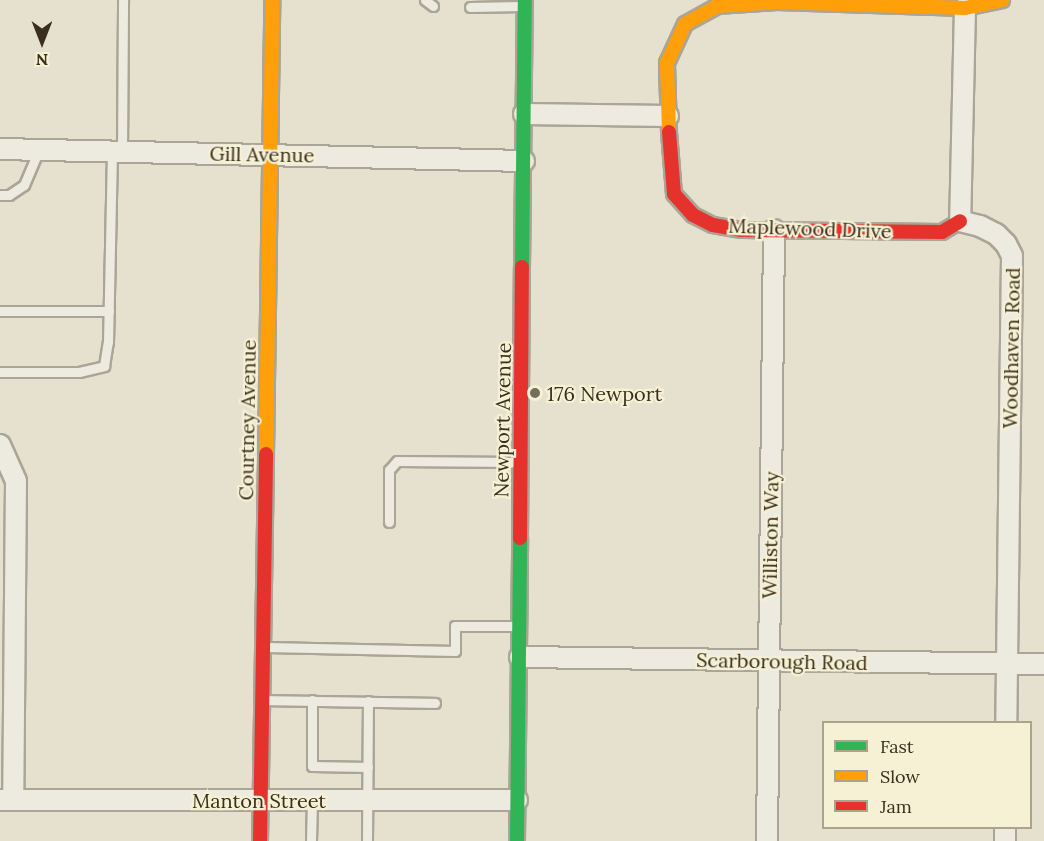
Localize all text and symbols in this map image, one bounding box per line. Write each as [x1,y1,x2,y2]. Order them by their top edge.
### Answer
north arrow [12,12,72,72]
text: N [36,50,48,70]
street label: Gill Avenue [209,141,315,167]
street label: Maplewood Drive [728,213,892,243]
street label: Woodhaven Road [998,267,1024,429]
street label: Courtney Avenue [234,339,260,501]
street label: Newport Avenue [489,342,515,498]
place label: 176 Newport [547,381,662,405]
marker: 176 Newport [528,386,542,400]
street label: Williston Way [757,471,783,599]
street label: Scarborough Road [696,648,868,674]
legend [822,721,1032,829]
text: Fast [880,735,914,758]
text: Slow [880,765,920,788]
street label: Manton Street [192,788,326,812]
text: Jam [880,795,912,818]

